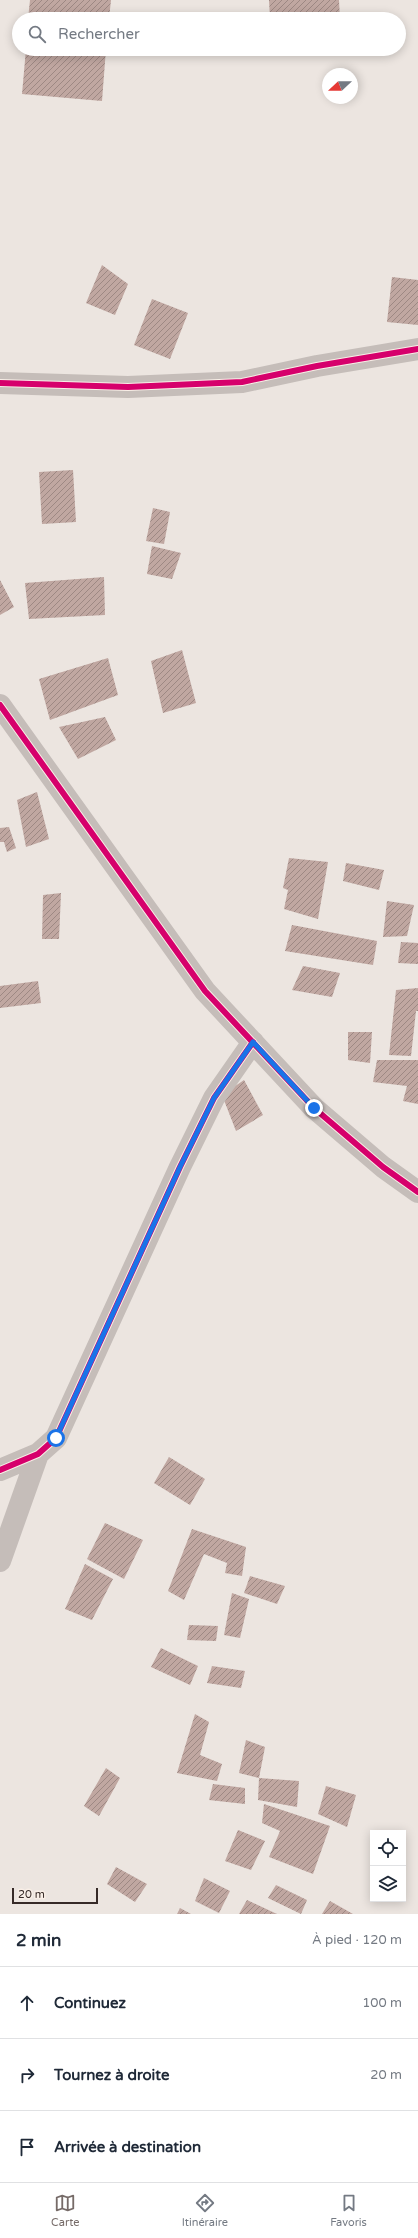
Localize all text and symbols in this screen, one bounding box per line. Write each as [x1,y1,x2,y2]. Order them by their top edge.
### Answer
search box [12,12,406,56]
icon: search [26,23,48,45]
text: Rechercher [58,25,140,43]
north arrow [322,68,358,104]
route end [305,1099,323,1117]
route start [47,1429,65,1447]
map controls [370,1830,406,1902]
button: locate [370,1830,406,1866]
button: layers [370,1866,406,1902]
scale bar [12,1886,98,1905]
text: 20 m [18,1888,45,1901]
text: 2 min [16,1930,61,1951]
text: À pied · 120 m [312,1932,402,1948]
icon: ahead [16,1992,38,2014]
text: Continuez [54,1994,126,2012]
text: 100 m [362,1995,402,2011]
icon: right [16,2064,38,2086]
text: Tournez à droite [54,2066,169,2084]
text: 20 m [370,2067,402,2083]
icon: arrive [16,2136,38,2158]
text: Arrivée à destination [54,2138,201,2156]
tab: Carte [51,2192,80,2229]
tab: Itinéraire [182,2192,228,2229]
tab: Favoris [330,2192,367,2229]

